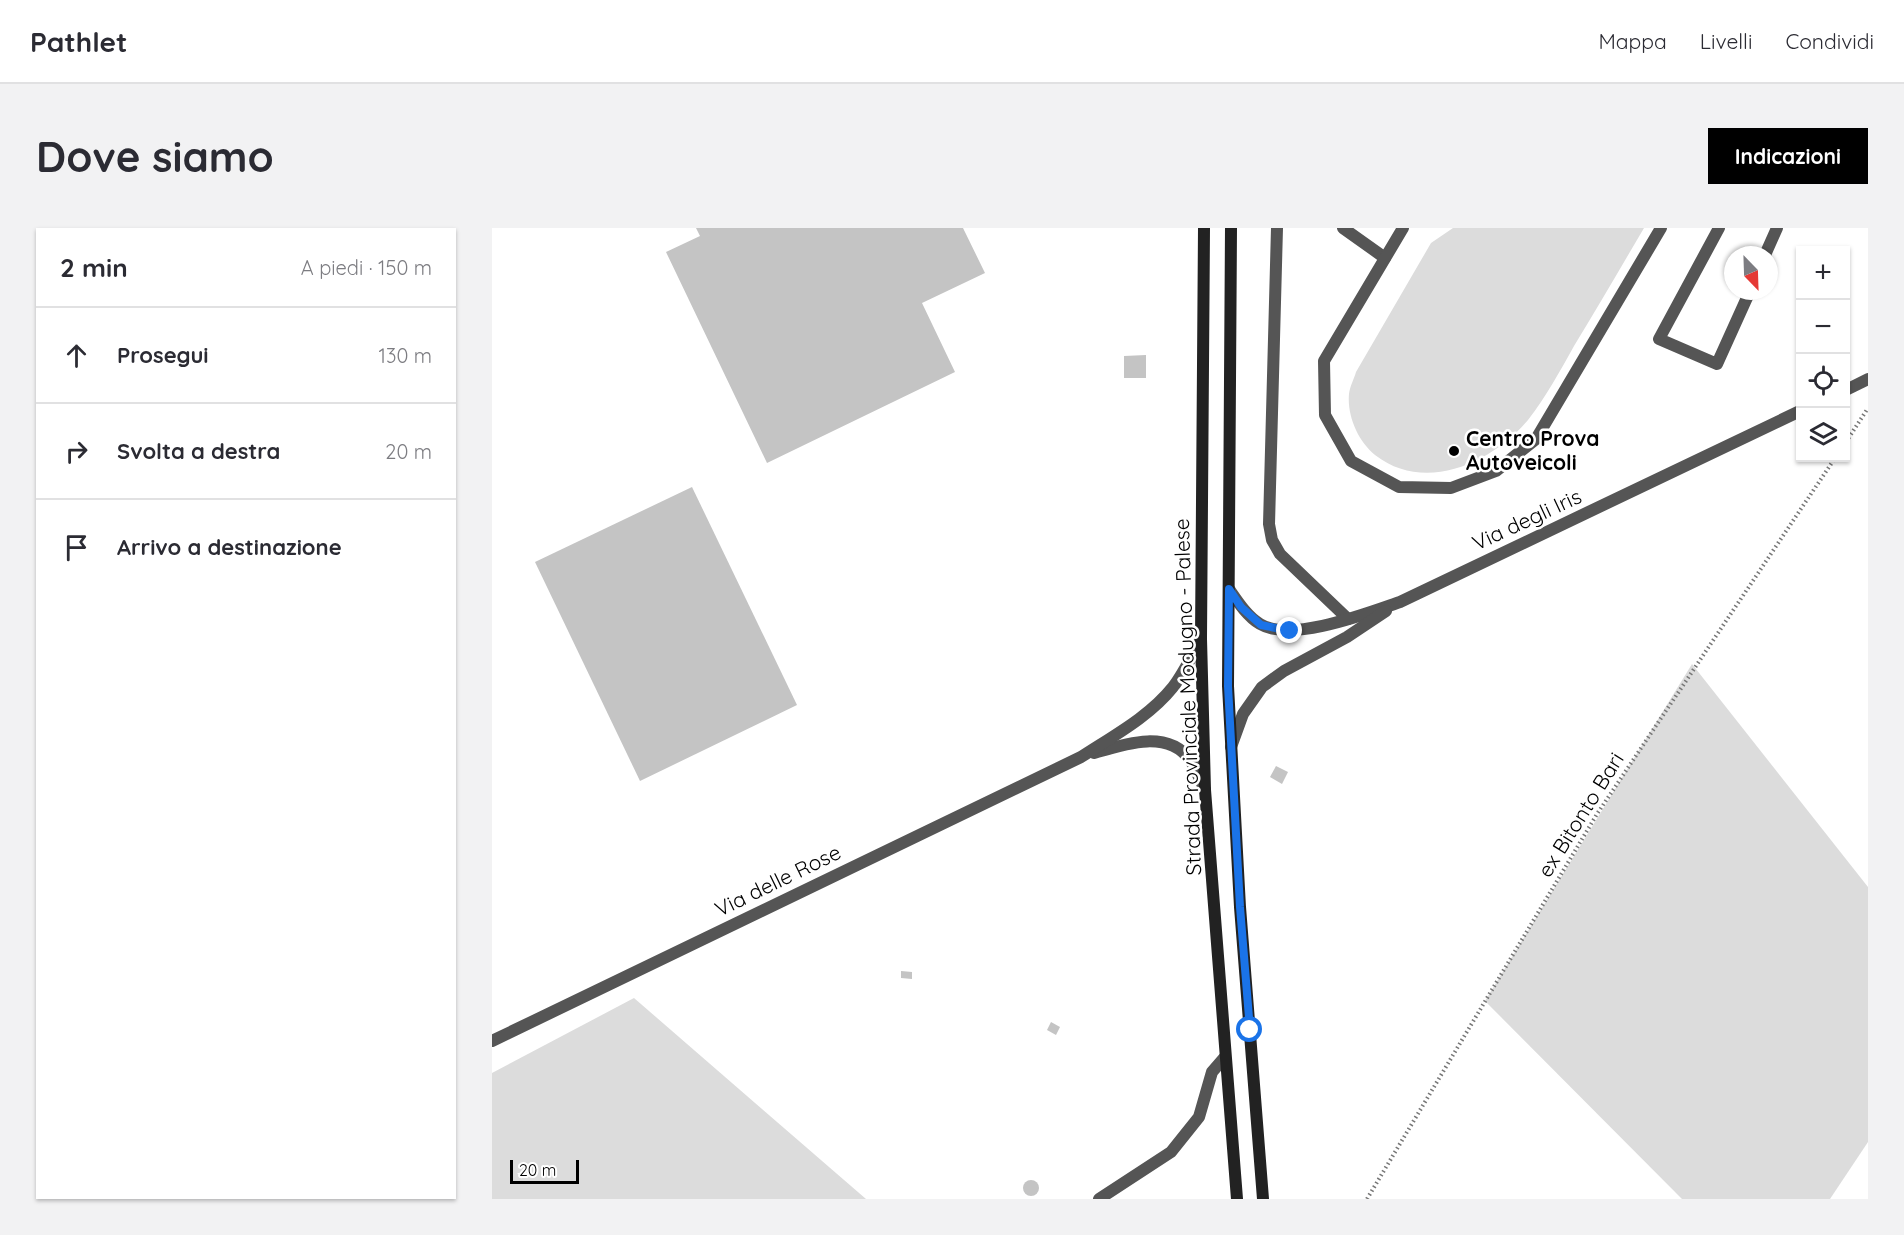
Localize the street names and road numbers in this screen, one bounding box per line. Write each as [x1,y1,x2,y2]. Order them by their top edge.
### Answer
street label: Via degli Iris [1468,483,1585,556]
street label: Strada Provinciale Modugno - Palese [1168,518,1206,876]
street label: ex Bitonto Bari [1531,747,1629,882]
street label: Via delle Rose [710,838,845,922]

